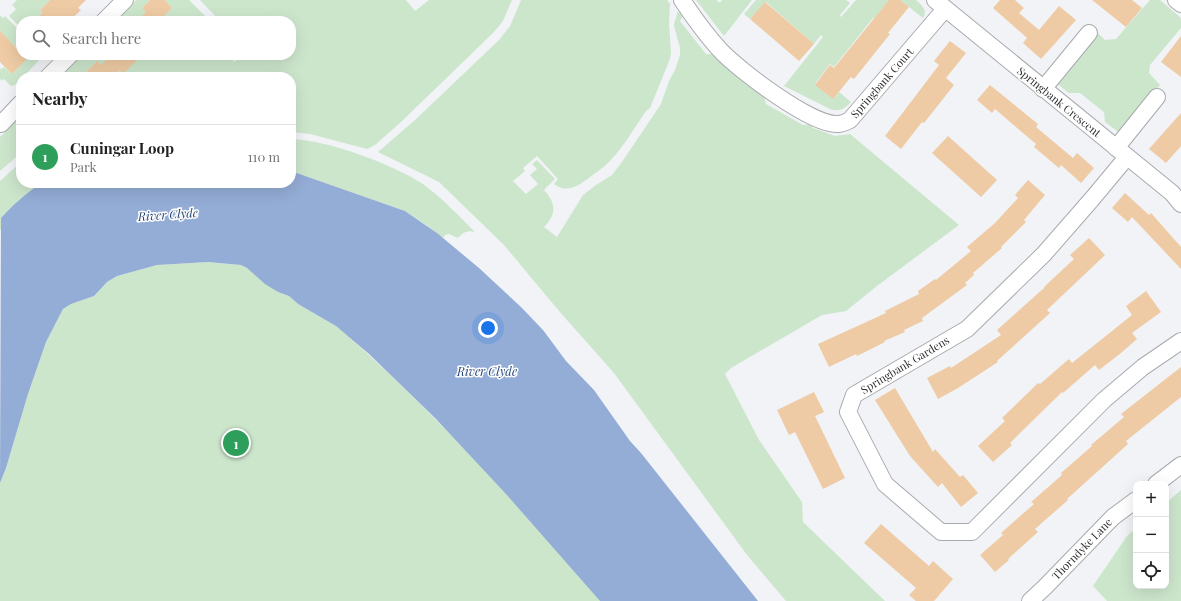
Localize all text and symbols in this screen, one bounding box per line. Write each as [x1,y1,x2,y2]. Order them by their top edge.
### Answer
search box [16,16,296,60]
icon: search [30,27,52,49]
text: Search here [62,28,141,48]
street label: Springbank Court [847,44,916,121]
street label: Springbank Crescent [1014,63,1104,140]
text: Nearby [32,87,87,109]
text: Cuningar Loop [70,138,174,158]
text: 1 [43,148,47,165]
text: 110 m [248,148,280,165]
text: Park [70,158,97,175]
water label: River Clyde [136,204,198,224]
your location [478,318,498,338]
street label: Springbank Gardens [858,332,952,397]
water label: River Clyde [456,363,517,379]
pin: 1 [223,428,249,458]
map controls [1133,481,1169,589]
button: + [1133,481,1169,517]
street label: Thorndyke Lane [1048,514,1115,583]
button: − [1133,517,1169,553]
button: locate [1133,553,1169,589]

